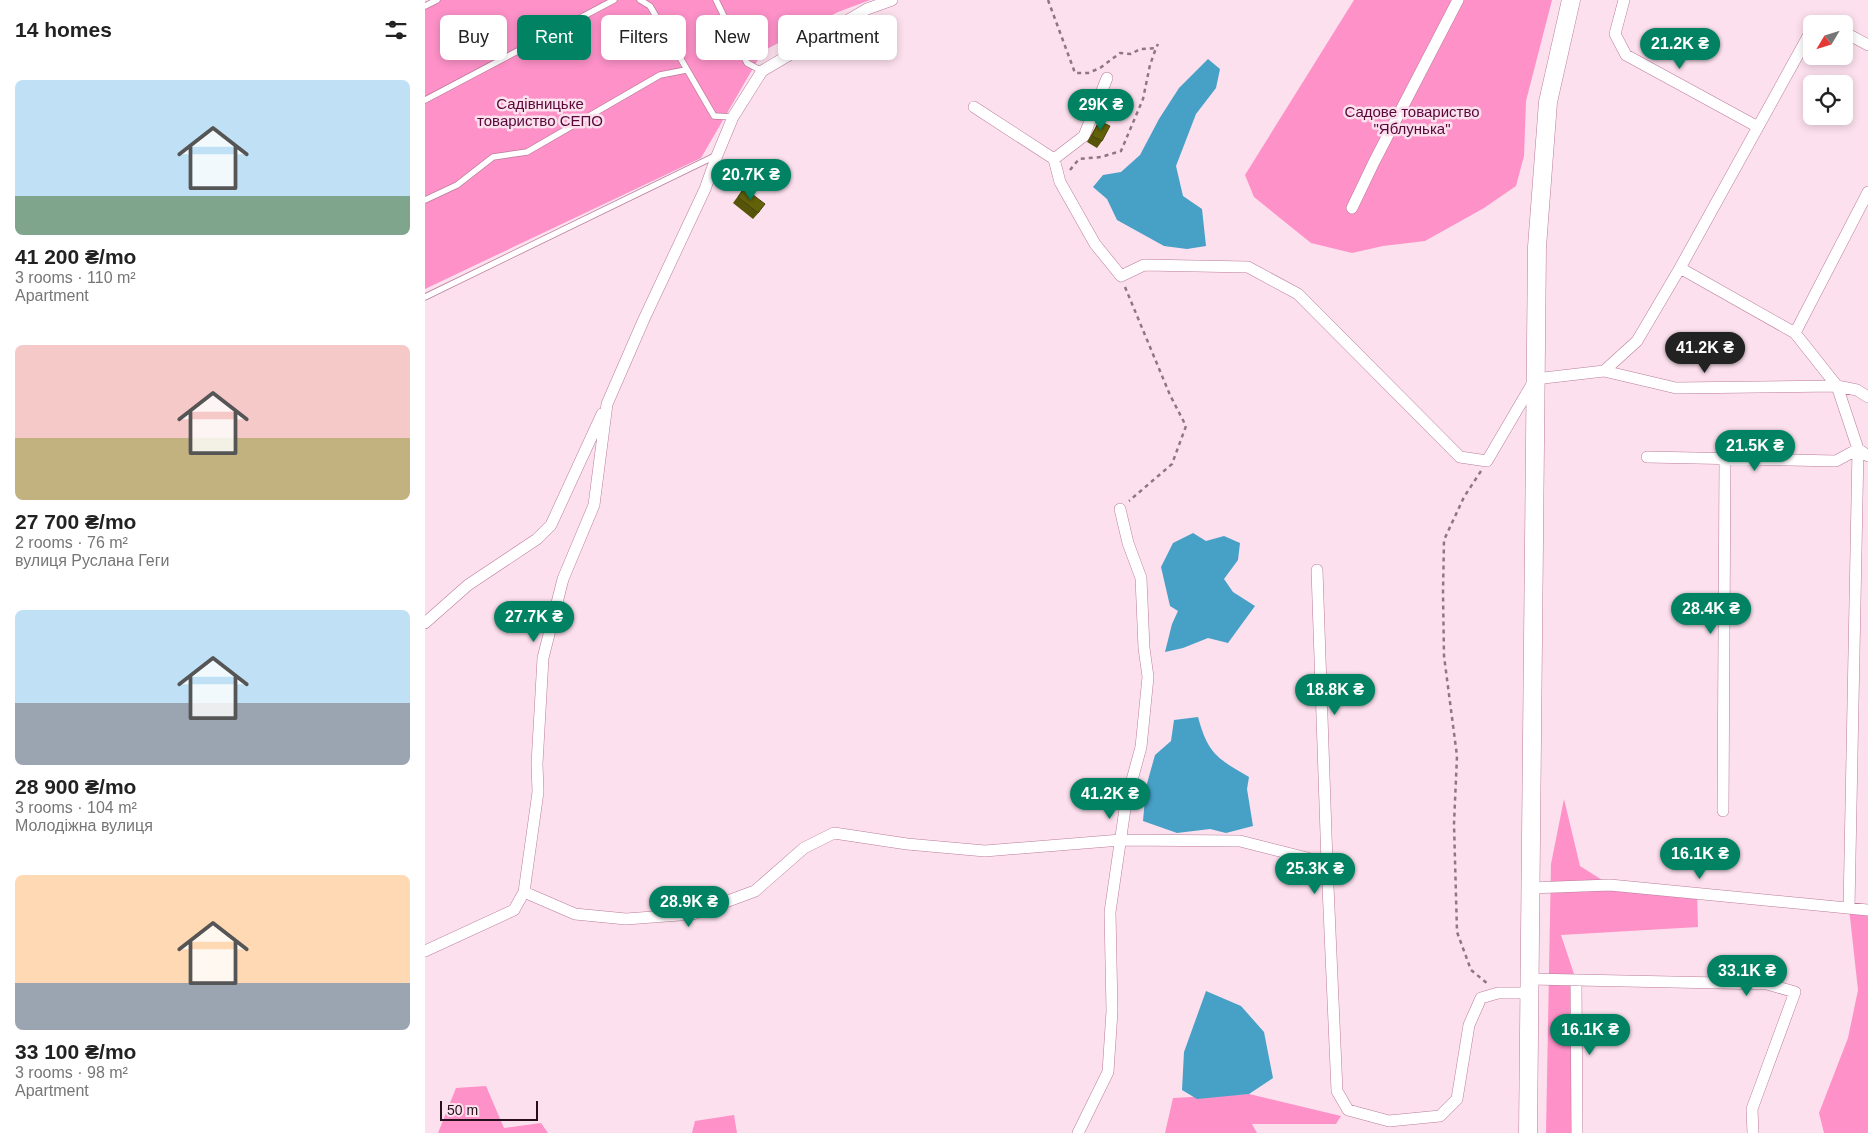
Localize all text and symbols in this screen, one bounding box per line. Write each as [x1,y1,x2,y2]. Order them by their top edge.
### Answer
chip: Buy [440,15,507,60]
chip: Rent [517,15,591,60]
chip: Filters [601,15,686,60]
chip: New [696,15,768,60]
chip: Apartment [778,15,897,60]
north arrow [1803,15,1853,65]
map controls [1803,15,1853,125]
icon: filters [382,16,410,44]
text: 14 homes [15,18,112,41]
pin: 21.2K ₴ [1634,28,1726,70]
text: 21.2K ₴ [1651,35,1709,52]
button: locate [1803,75,1853,125]
pin: 29K ₴ [1066,88,1136,131]
park label: Садівницьке товариство СЕПО [477,95,603,129]
text: 29K ₴ [1079,96,1123,113]
park label: Садове товариство "Яблунька" [1344,103,1480,137]
icon: home [168,113,258,203]
pin: 20.7K ₴ [705,158,797,201]
text: 20.7K ₴ [722,166,780,183]
text: 41 200 ₴/mo [15,245,136,268]
text: 3 rooms · 110 m² [15,269,136,286]
text: Apartment [15,287,89,304]
pin: 41.2K ₴ [1659,332,1751,374]
text: 41.2K ₴ [1676,339,1734,356]
icon: home [168,378,258,468]
pin: 21.5K ₴ [1709,430,1801,472]
text: 21.5K ₴ [1726,437,1784,454]
text: 27 700 ₴/mo [15,510,136,533]
text: 2 rooms · 76 m² [15,534,128,551]
text: вулиця Руслана Геги [15,552,170,569]
pin: 28.4K ₴ [1665,592,1757,635]
pin: 27.7K ₴ [488,600,580,643]
text: 28.4K ₴ [1682,600,1740,617]
text: 27.7K ₴ [505,608,563,625]
icon: home [168,643,258,733]
pin: 18.8K ₴ [1289,674,1381,716]
text: 18.8K ₴ [1306,681,1364,698]
text: 28 900 ₴/mo [15,775,136,798]
pin: 41.2K ₴ [1064,778,1156,820]
text: 41.2K ₴ [1081,785,1139,802]
text: 3 rooms · 104 m² [15,799,137,816]
text: Молодіжна вулиця [15,817,153,834]
pin: 16.1K ₴ [1654,838,1746,880]
text: 16.1K ₴ [1671,845,1729,862]
pin: 25.3K ₴ [1269,852,1361,895]
text: 25.3K ₴ [1286,860,1344,877]
pin: 28.9K ₴ [643,886,735,928]
text: 28.9K ₴ [660,893,718,910]
icon: home [168,908,258,998]
pin: 33.1K ₴ [1701,954,1793,997]
text: 33.1K ₴ [1718,962,1776,979]
pin: 16.1K ₴ [1544,1014,1636,1056]
text: 16.1K ₴ [1561,1021,1619,1038]
text: 33 100 ₴/mo [15,1040,136,1063]
text: 3 rooms · 98 m² [15,1064,128,1081]
text: Apartment [15,1082,89,1099]
scale bar [440,1098,537,1121]
text: 50 m [447,1102,478,1118]

